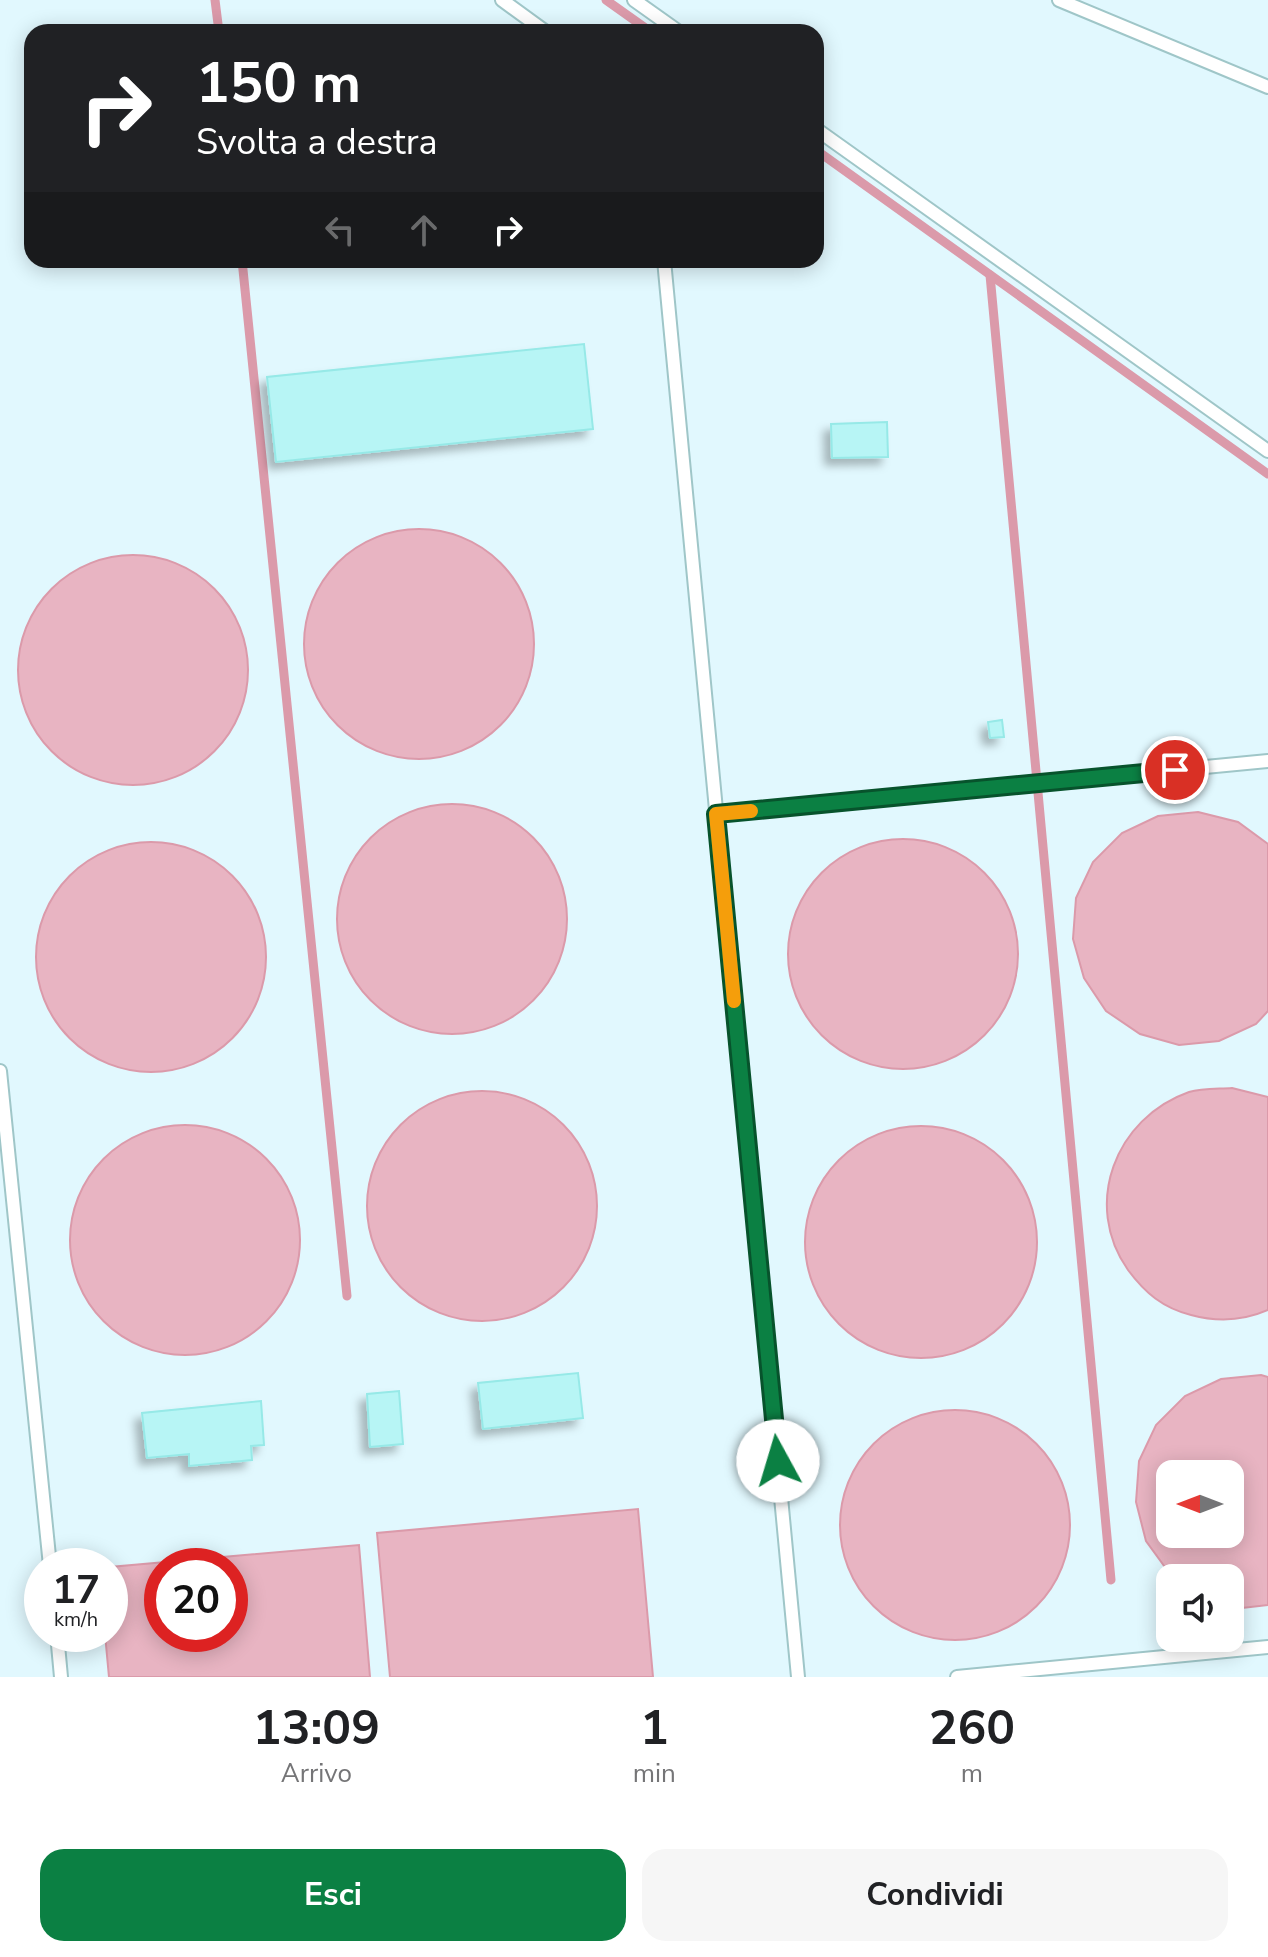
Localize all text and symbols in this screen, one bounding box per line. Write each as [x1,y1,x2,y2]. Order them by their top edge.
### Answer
text: 150 m [196,45,361,122]
icon: right [64,56,168,160]
text: Svolta a destra [196,118,437,167]
icon: left [318,208,362,252]
icon: ahead [402,208,446,252]
icon: right [486,208,530,252]
pin [1141,736,1209,804]
icon: arrive [1153,748,1197,792]
position arrow [736,1419,820,1503]
north arrow [1156,1460,1244,1548]
map controls [1156,1460,1244,1652]
speed limit sign: 20 [144,1548,248,1652]
text: 17 [52,1563,100,1617]
button: sound [1156,1564,1244,1652]
text: km/h [54,1606,98,1633]
text: 13:09 [253,1695,380,1761]
text: 1 [640,1695,669,1761]
text: 260 [929,1695,1015,1761]
text: Arrivo [281,1756,352,1791]
text: min [633,1756,676,1791]
text: m [961,1756,983,1791]
button: Esci [40,1849,626,1941]
button: Condividi [642,1849,1228,1941]

